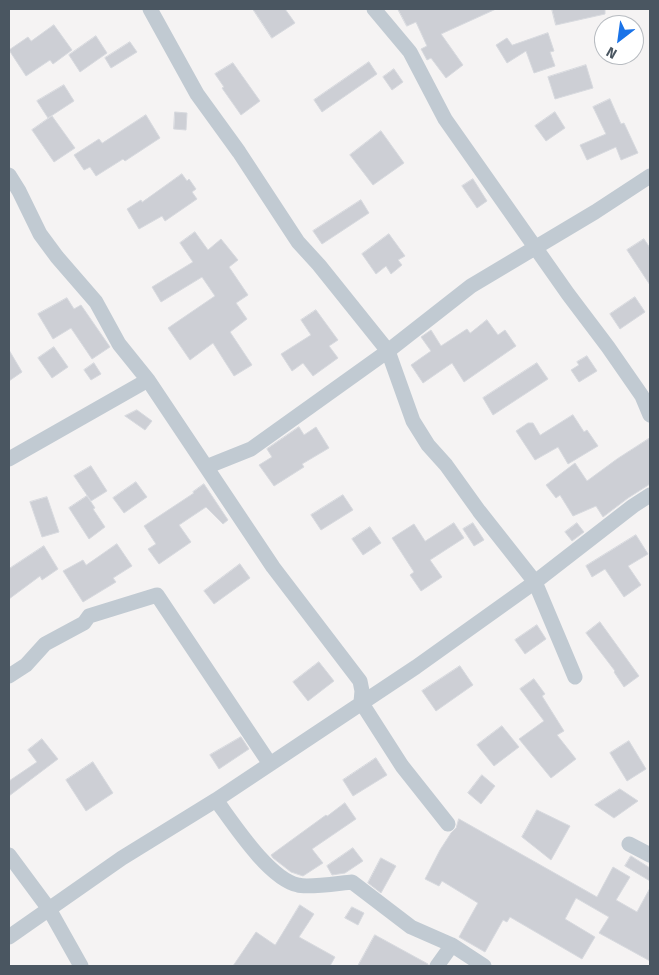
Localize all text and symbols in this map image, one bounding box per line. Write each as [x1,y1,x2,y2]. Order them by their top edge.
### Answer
north arrow [594,15,644,65]
text: N [603,43,620,62]

